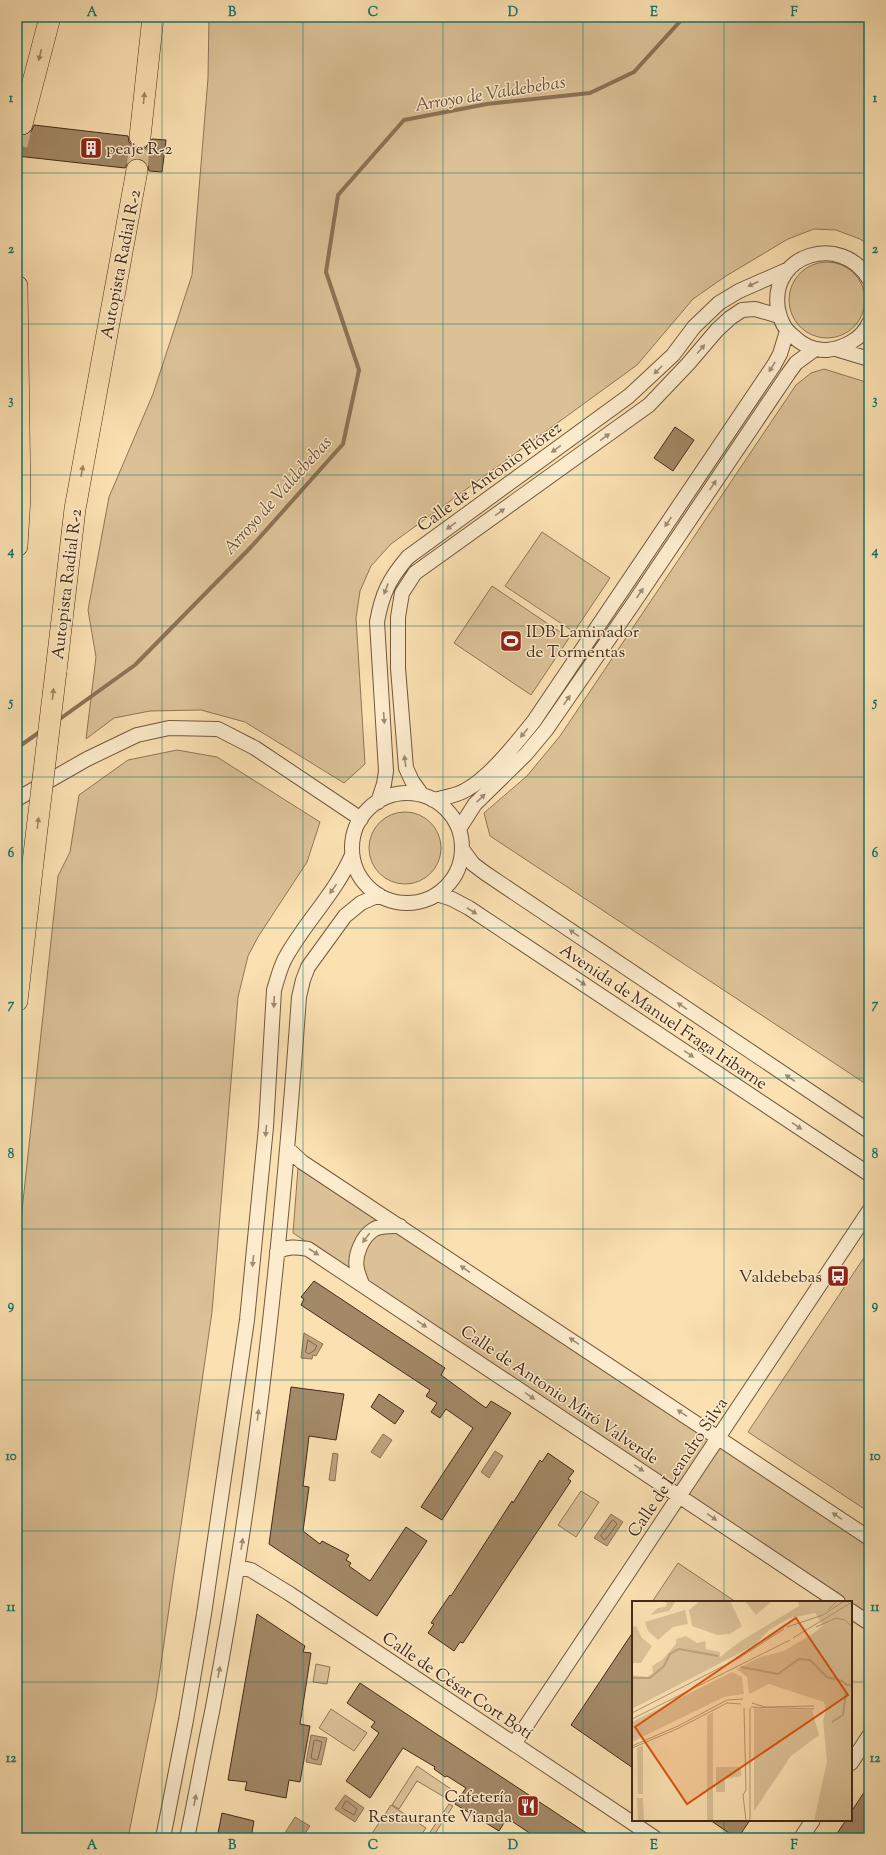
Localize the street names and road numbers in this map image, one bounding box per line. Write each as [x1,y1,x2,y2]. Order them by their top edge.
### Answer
street label: Autopista Radial R-2 [96,188,148,341]
street label: Calle de Antonio Flórez [413,417,567,538]
street label: Autopista Radial R-2 [47,507,89,661]
street label: Avenida de Manuel Fraga Iribarne [554,939,772,1096]
street label: Calle de Antonio Miró Valverde [455,1320,663,1471]
street label: Calle de Leandro Silva [623,1393,735,1543]
street label: Calle de César Cort Botí [377,1627,537,1746]

